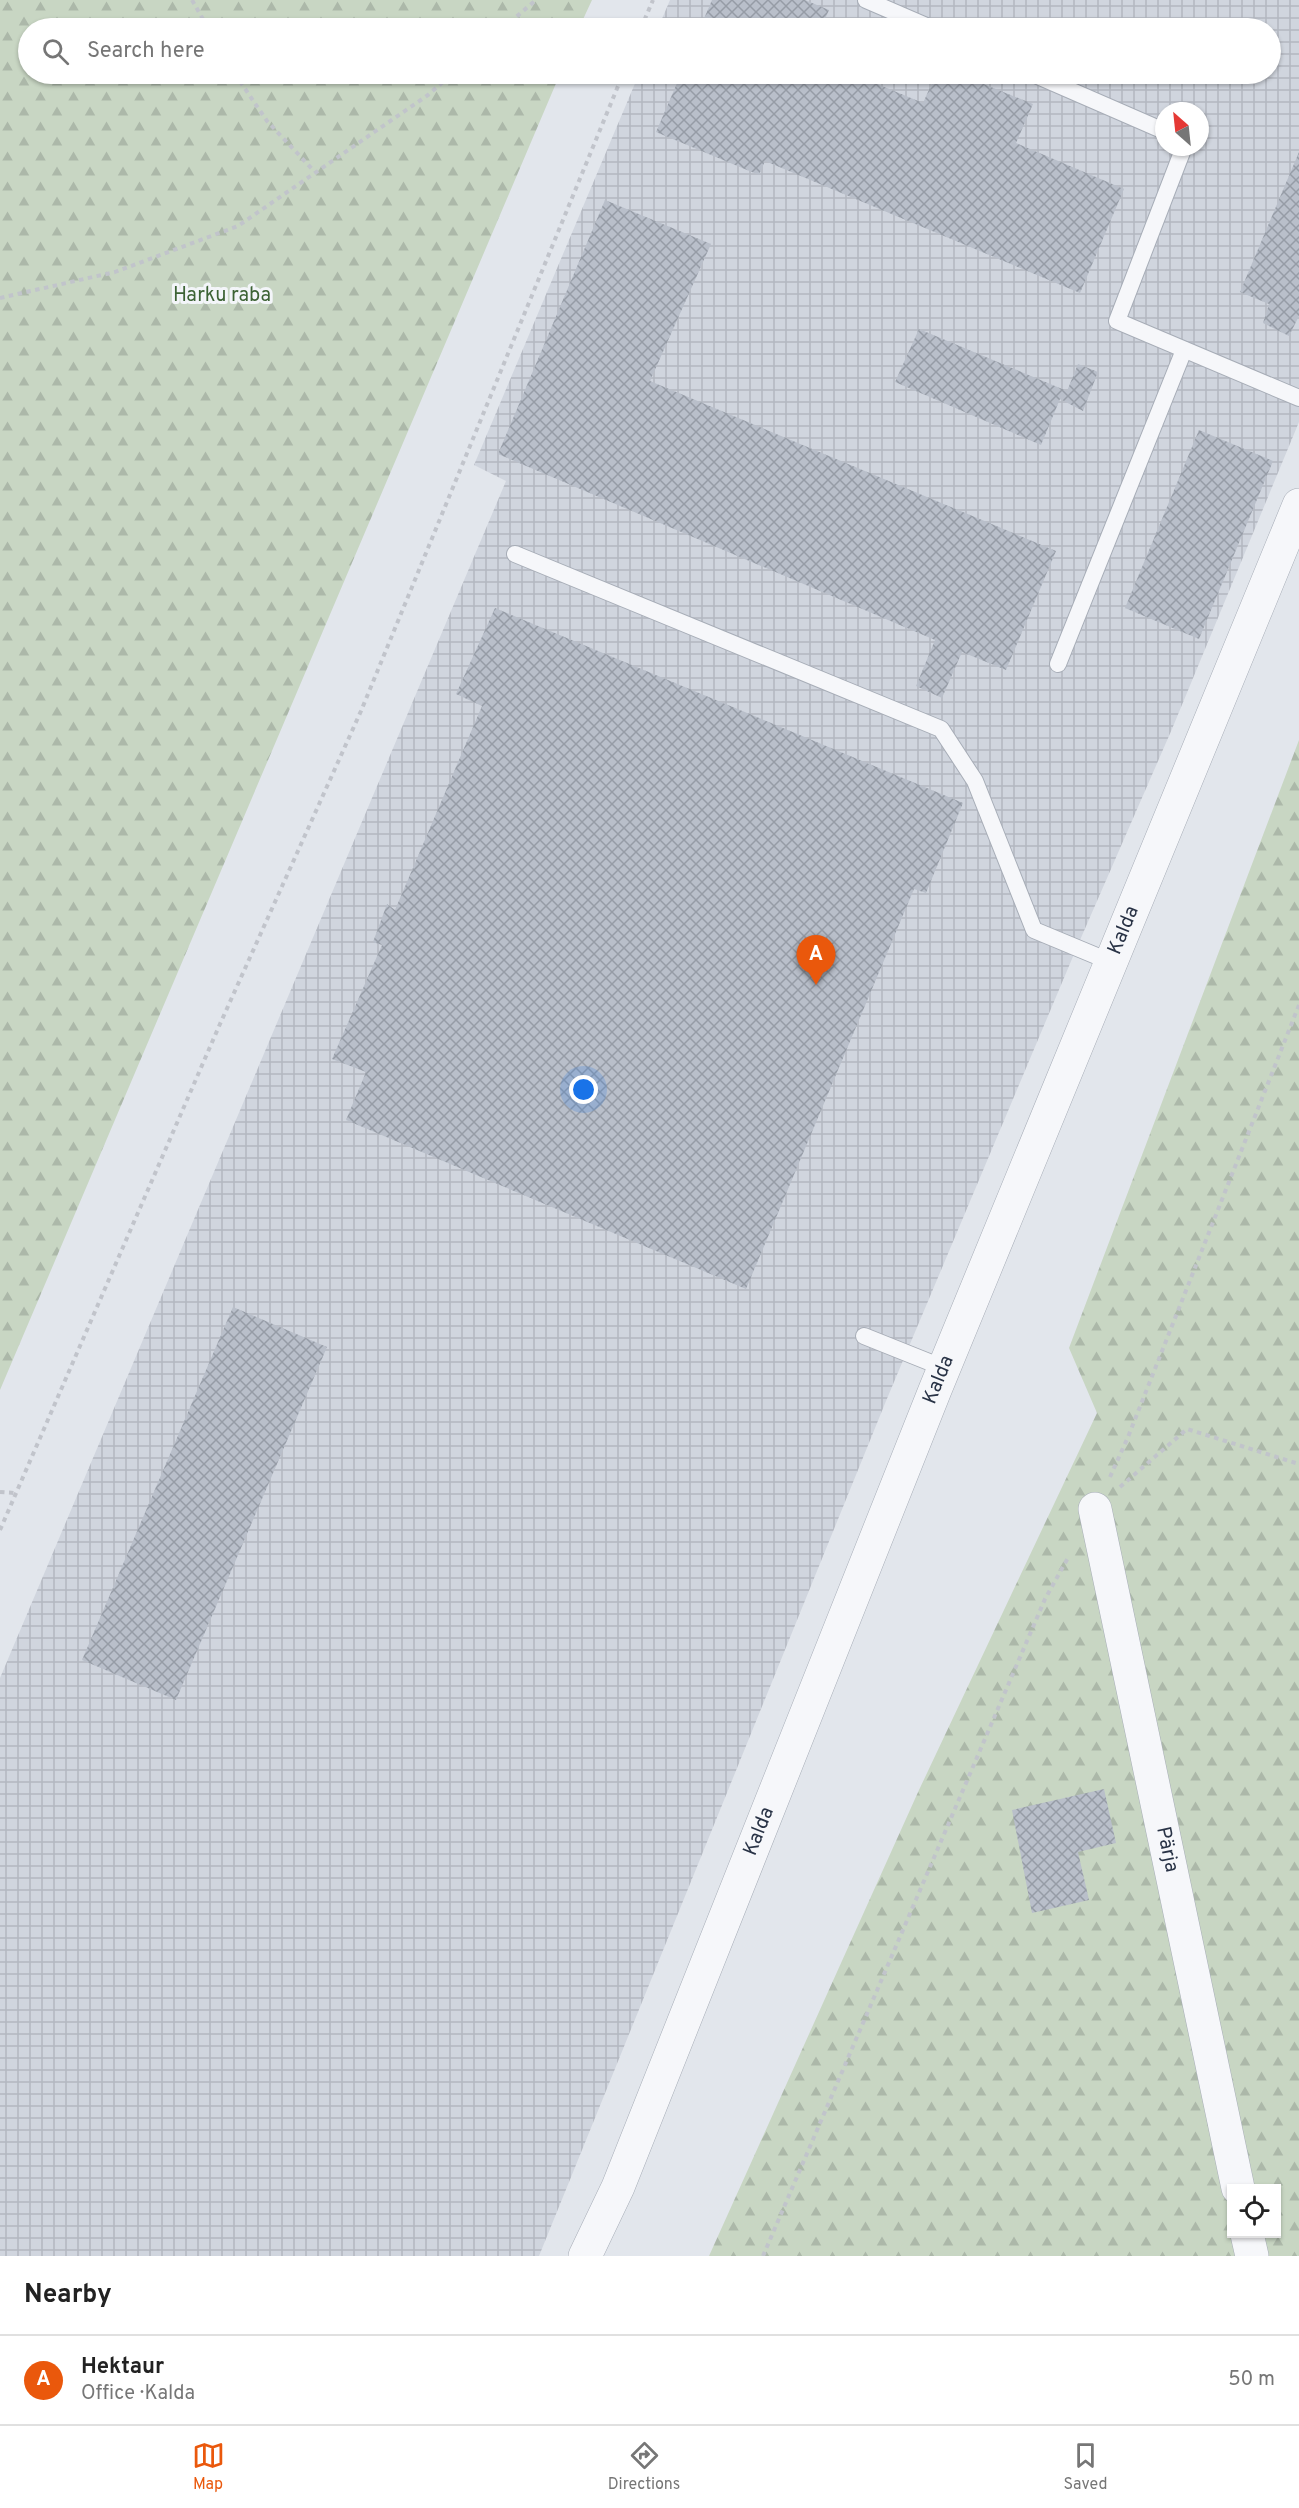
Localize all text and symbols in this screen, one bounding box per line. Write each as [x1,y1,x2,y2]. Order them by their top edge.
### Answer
search box [18,18,1281,84]
icon: search [39,35,72,68]
text: Search here [87,38,205,65]
north arrow [1155,102,1209,156]
park label: Harku raba [173,283,271,309]
street label: Kalda [1102,902,1146,959]
pin: A [796,936,836,985]
your location [569,1075,598,1104]
street label: Kalda [918,1352,961,1408]
street label: Kalda [738,1803,781,1860]
street label: Pärja [1149,1824,1184,1875]
map controls [1227,2184,1281,2238]
button: locate [1227,2184,1281,2238]
text: Nearby [24,2279,112,2312]
text: Hektaur [81,2354,164,2381]
text: A [36,2367,51,2393]
text: 50 m [1228,2367,1275,2393]
text: Office · Kalda [81,2381,195,2407]
tab: Map [192,2439,225,2495]
tab: Directions [608,2439,680,2495]
tab: Saved [1063,2439,1107,2495]

